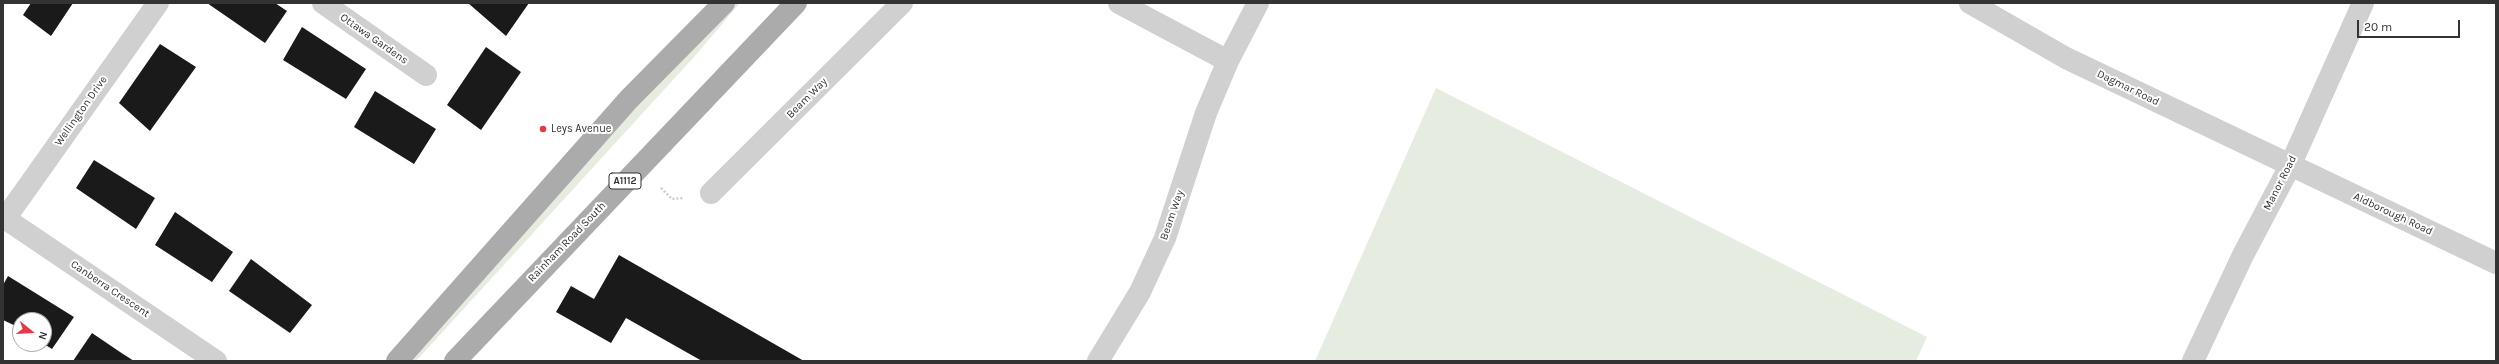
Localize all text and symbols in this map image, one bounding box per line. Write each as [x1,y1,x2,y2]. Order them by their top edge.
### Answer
street label: Ottawa Gardens [338,11,410,67]
scale bar [2359,12,2462,38]
text: 20 m [2364,20,2392,34]
street label: Dagmar Road [2095,67,2161,109]
street label: Wellington Drive [52,73,110,149]
street label: Beam Way [784,75,830,121]
place label: Leys Avenue [551,122,612,136]
marker: Leys Avenue [538,124,548,134]
street label: Manor Road [2261,153,2299,213]
road number: A1112 [609,173,641,189]
street label: Beam Way [1157,188,1187,242]
street label: Aldborough Road [2351,190,2435,238]
street label: Rainham Road South [525,199,609,285]
street label: Canberra Crescent [68,258,152,320]
north arrow [12,312,52,352]
text: N [36,330,50,341]

